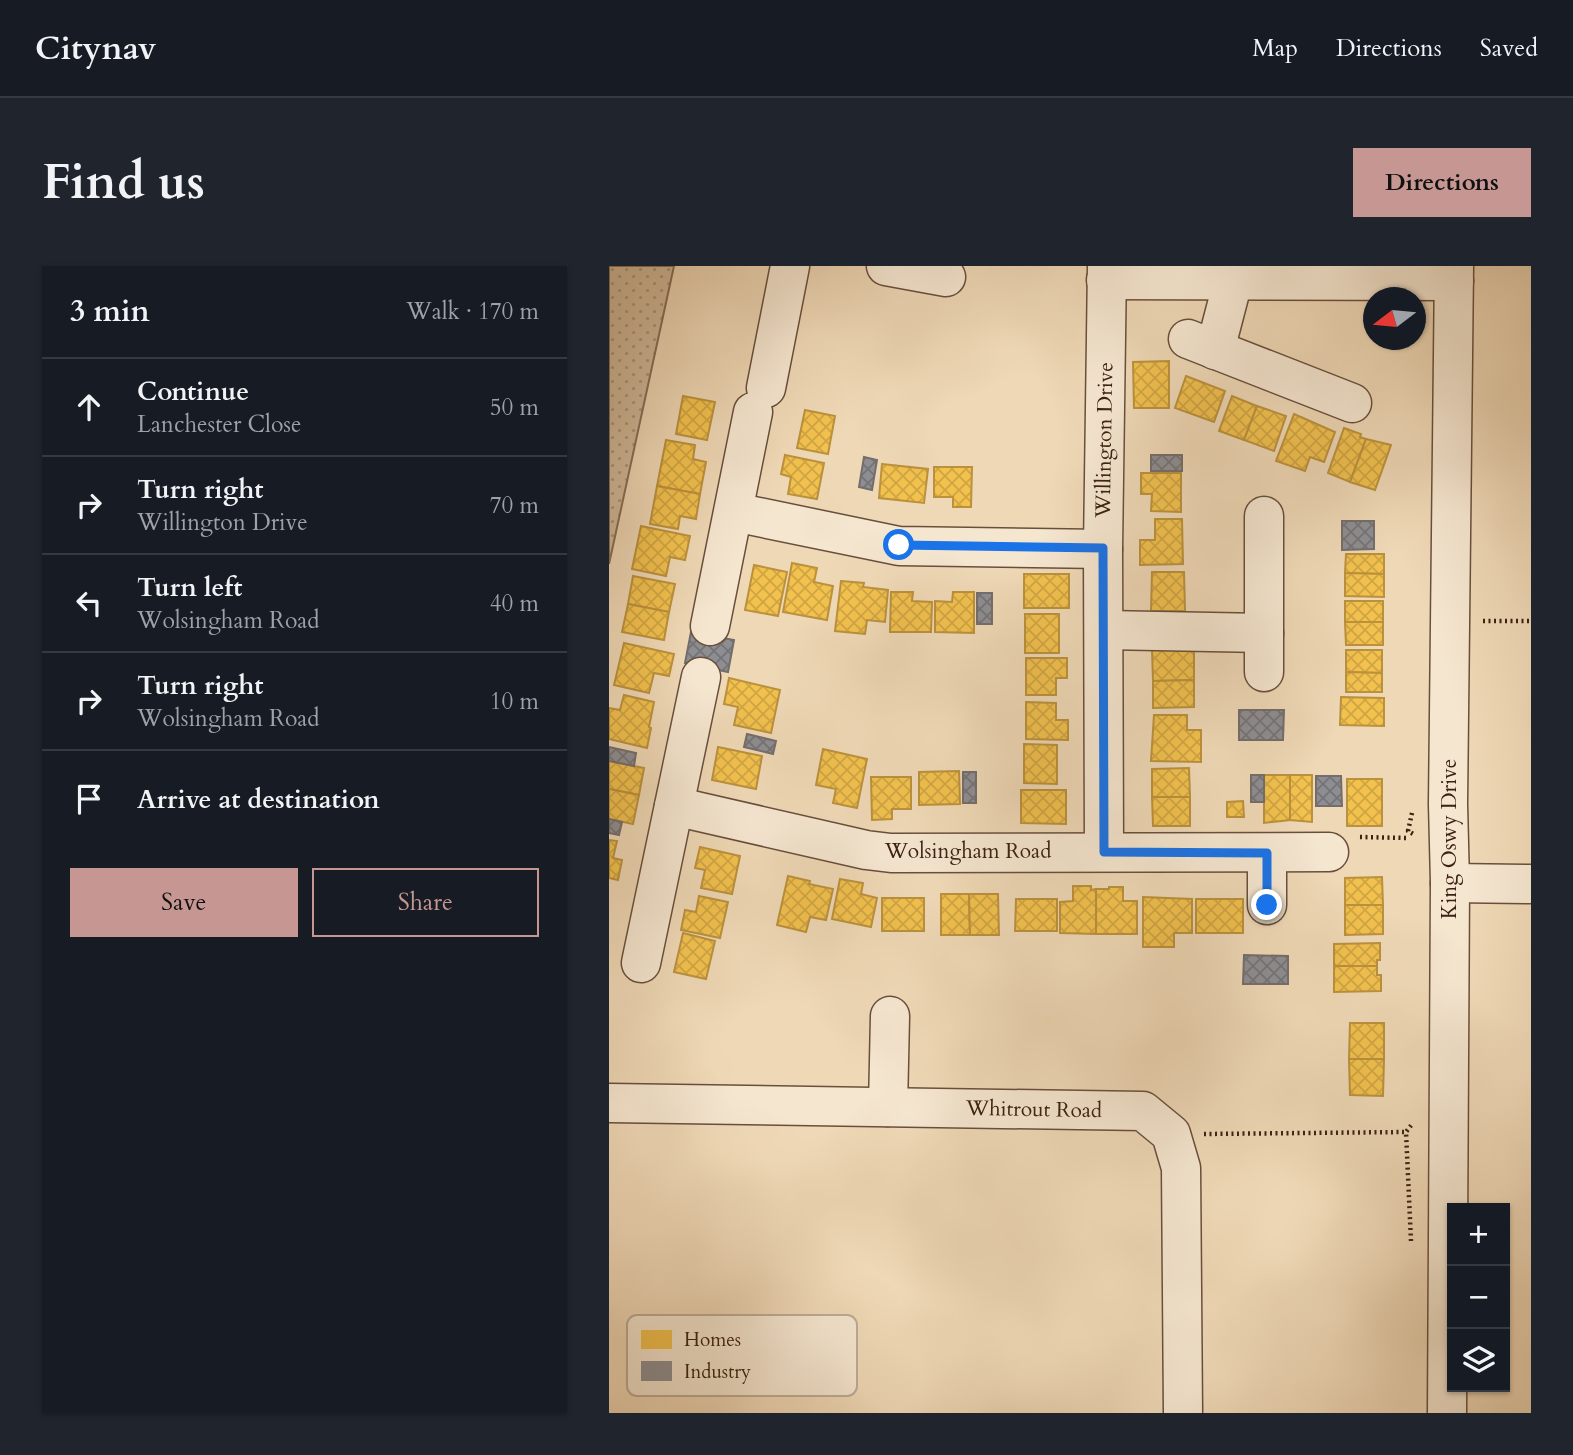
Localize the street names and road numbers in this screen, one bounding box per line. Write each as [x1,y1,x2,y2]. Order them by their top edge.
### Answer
street label: Willington Drive [1089,362,1120,519]
street label: King Oswy Drive [1435,759,1464,919]
street label: Wolsingham Road [884,837,1051,866]
street label: Whitrout Road [965,1094,1102,1125]

